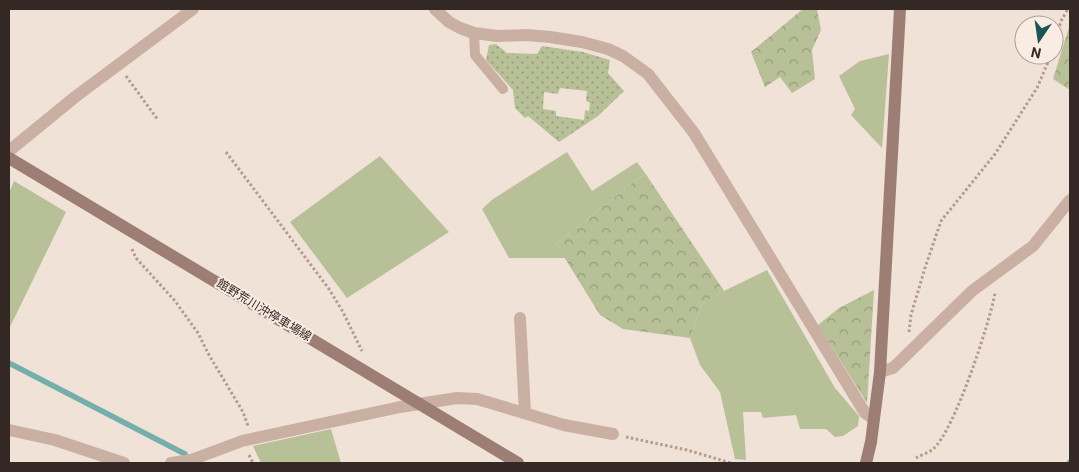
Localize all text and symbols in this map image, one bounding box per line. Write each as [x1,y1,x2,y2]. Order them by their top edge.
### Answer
north arrow [1014,15,1064,65]
text: N [1029,44,1043,62]
street label: 館野荒川沖停車場線 [214,276,314,344]

